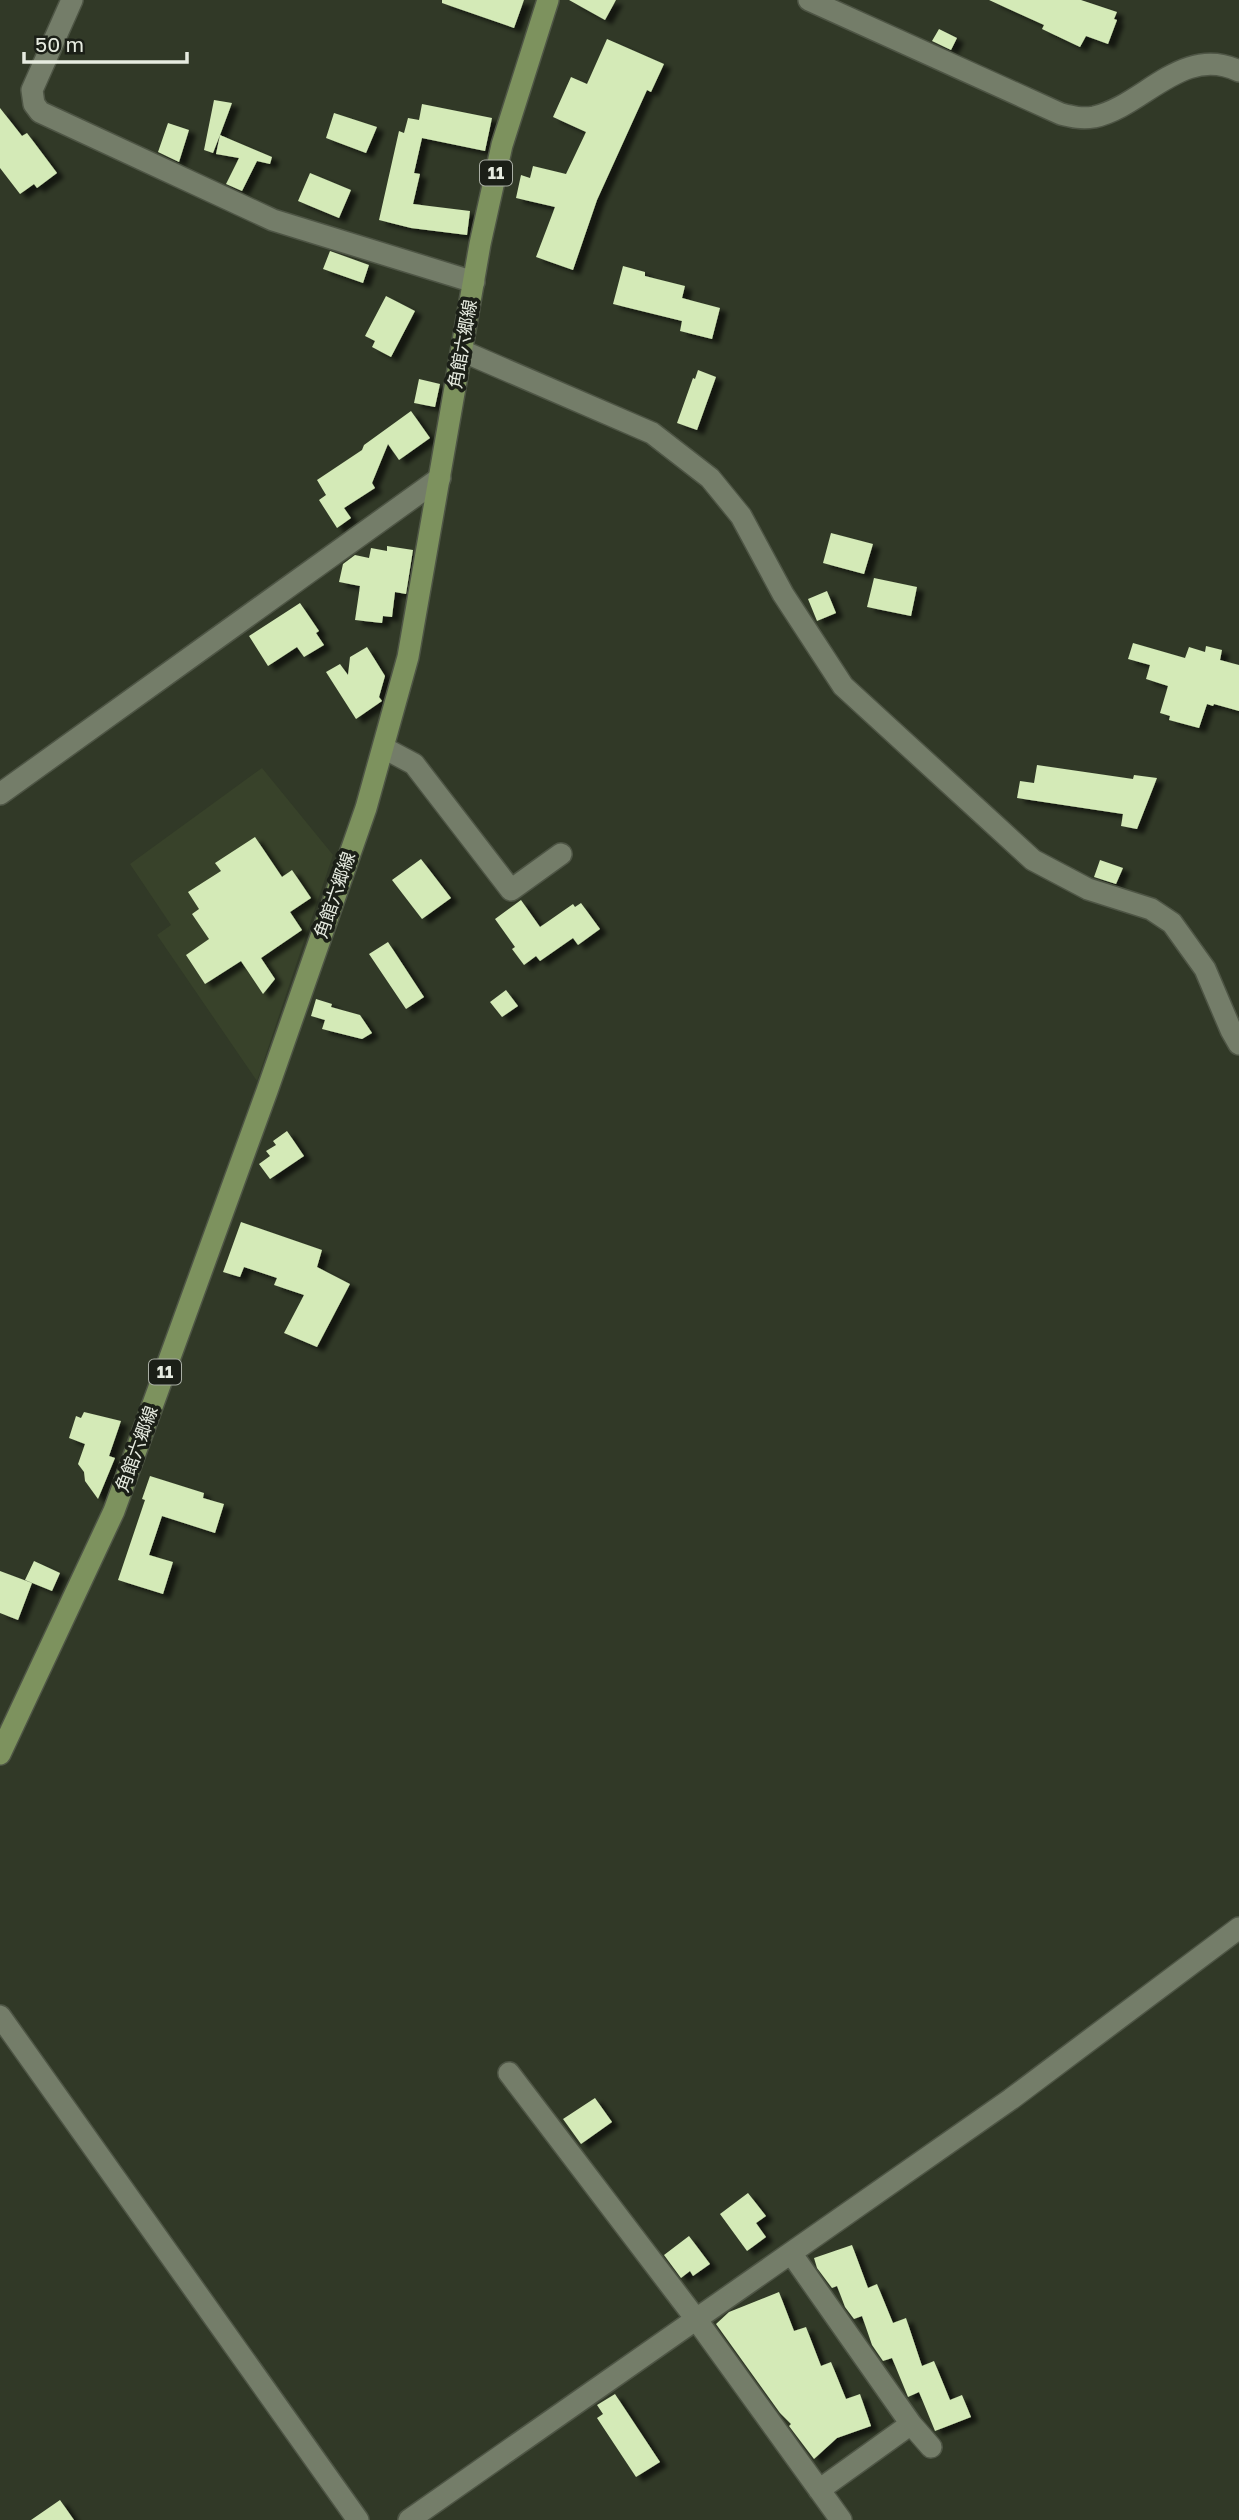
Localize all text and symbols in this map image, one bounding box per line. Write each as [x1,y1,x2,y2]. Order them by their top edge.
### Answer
scale bar [24,21,187,65]
text: 50 m [35,31,84,57]
road number: 11 [480,160,512,186]
street label: 角館六郷線 [443,298,481,390]
street label: 角館六郷線 [309,849,359,941]
road number: 11 [149,1360,181,1384]
street label: 角館六郷線 [110,1403,162,1495]

